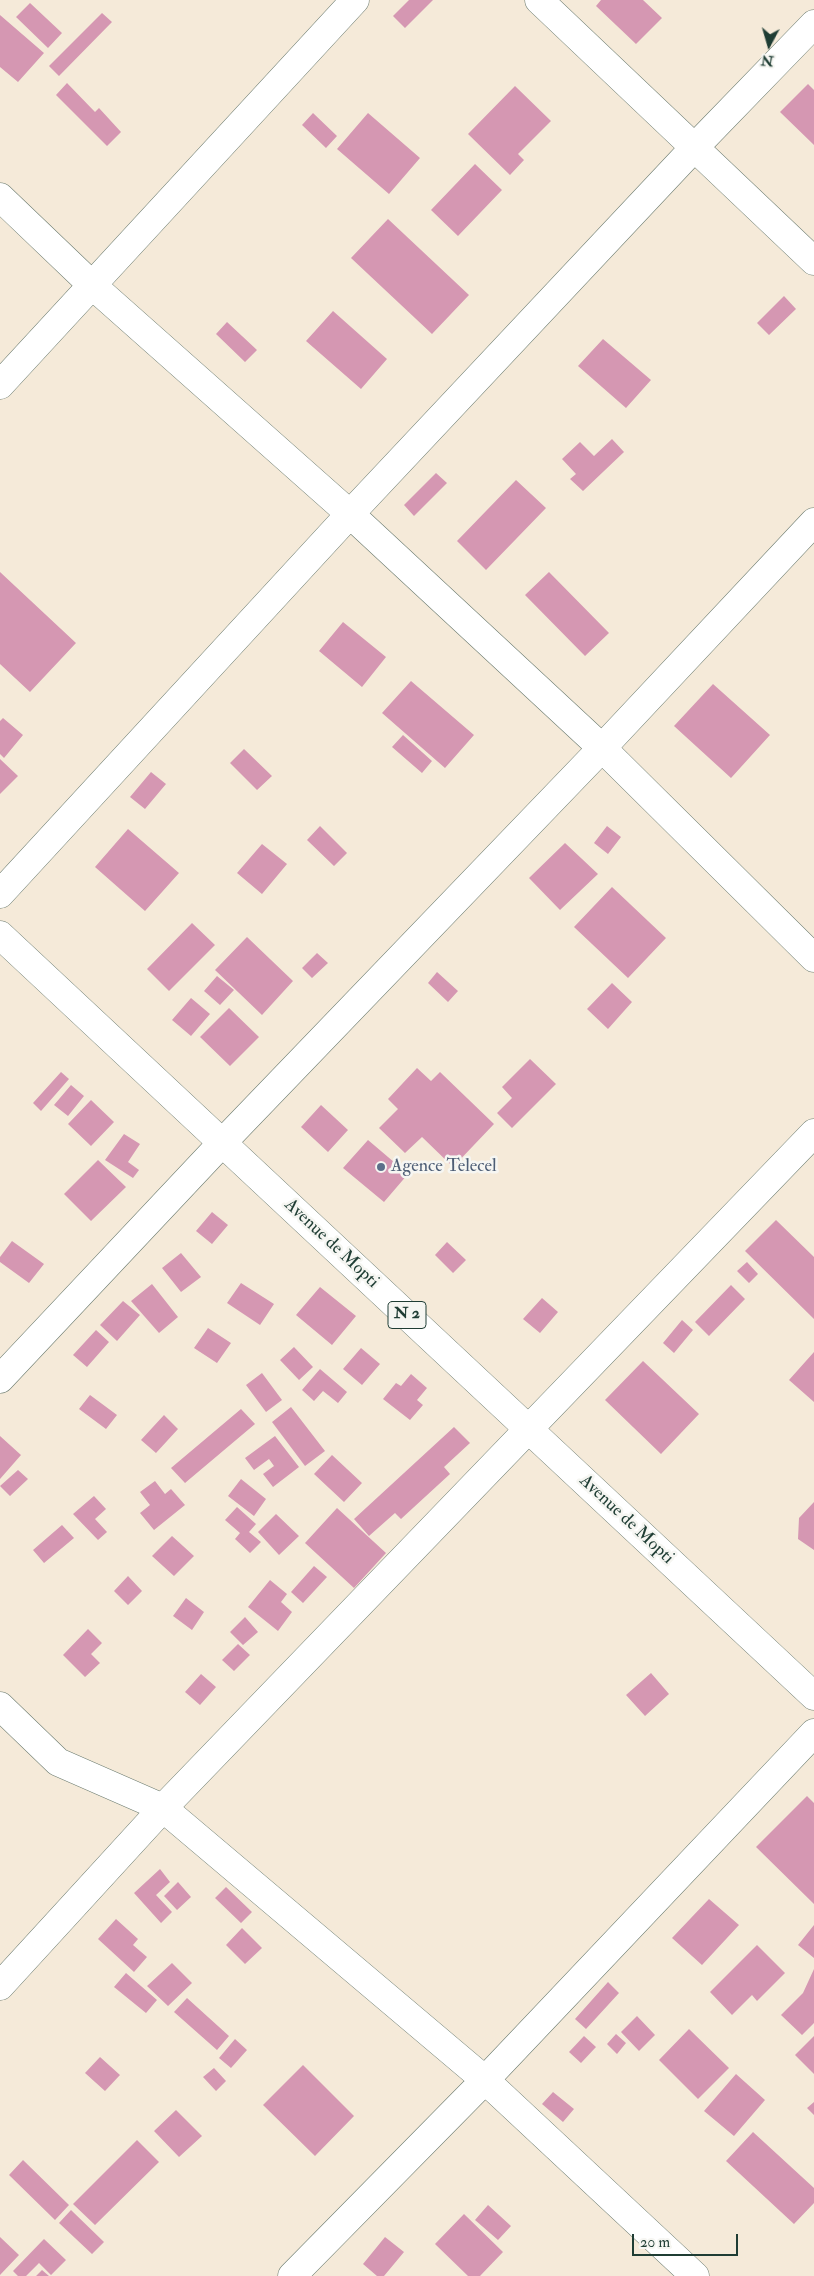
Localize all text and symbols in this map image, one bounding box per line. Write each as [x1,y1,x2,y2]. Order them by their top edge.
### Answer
north arrow [744,20,794,70]
text: N [760,51,775,70]
place label: Agence Telecel [391,1156,497,1178]
marker: Agence Telecel [375,1161,387,1173]
street label: Avenue de Mopti [279,1195,383,1293]
road number: N 2 [388,1302,426,1328]
street label: Avenue de Mopti [574,1471,678,1569]
scale bar [634,2224,740,2256]
text: 20 m [640,2233,670,2252]

